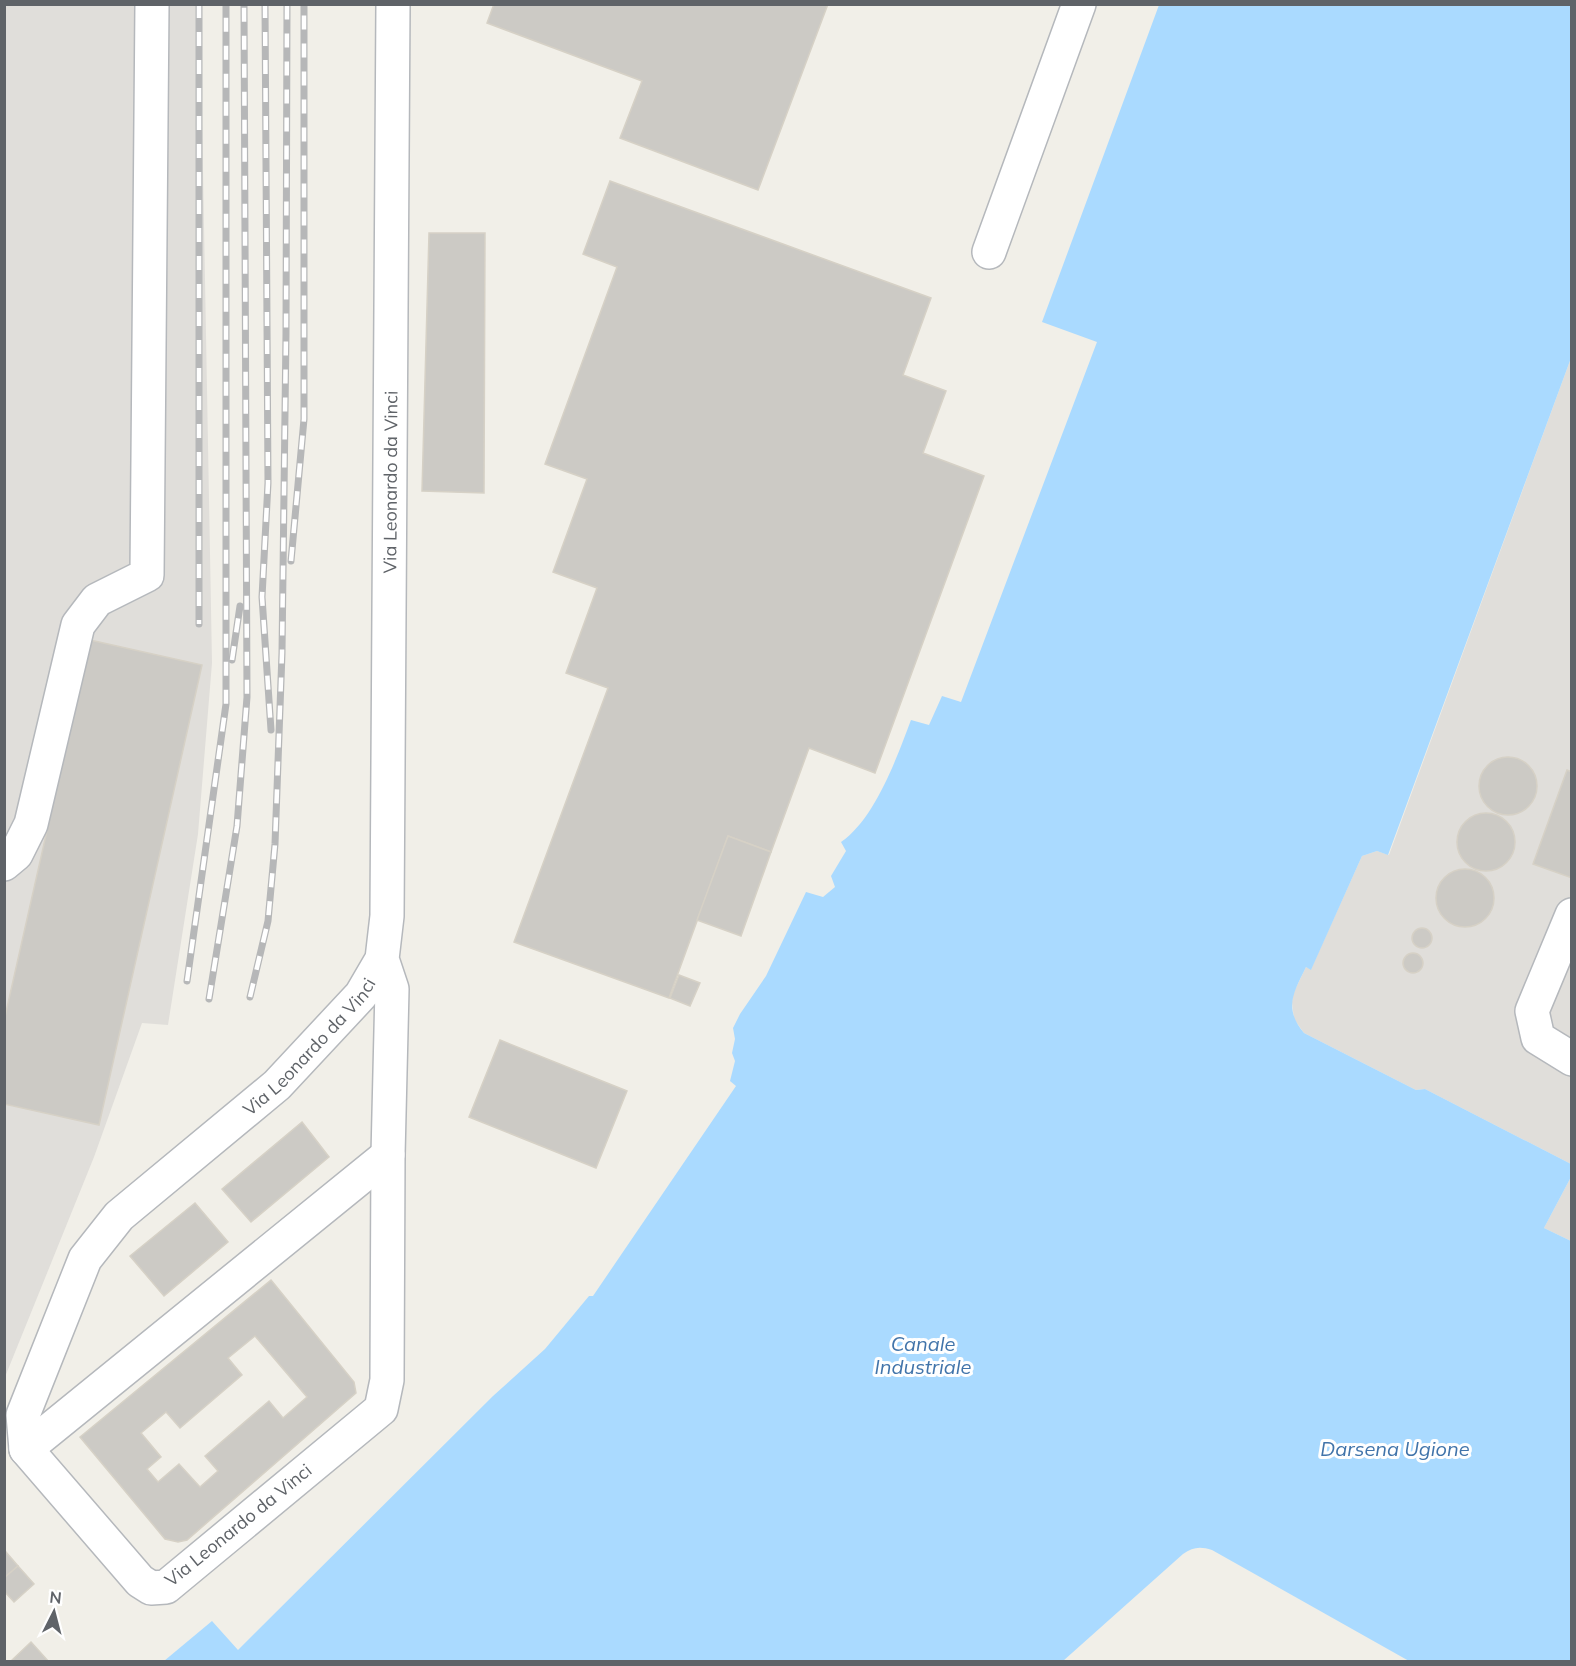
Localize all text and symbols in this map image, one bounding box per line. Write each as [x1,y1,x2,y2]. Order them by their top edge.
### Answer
street label: Via Leonardo da Vinci [378,391,402,574]
street label: Via Leonardo da Vinci [238,973,380,1120]
water label: Canale Industriale [875,1331,972,1379]
water label: Darsena Ugione [1320,1436,1470,1461]
street label: Via Leonardo da Vinci [160,1459,316,1591]
north arrow [24,1582,84,1642]
text: N [49,1587,63,1608]

